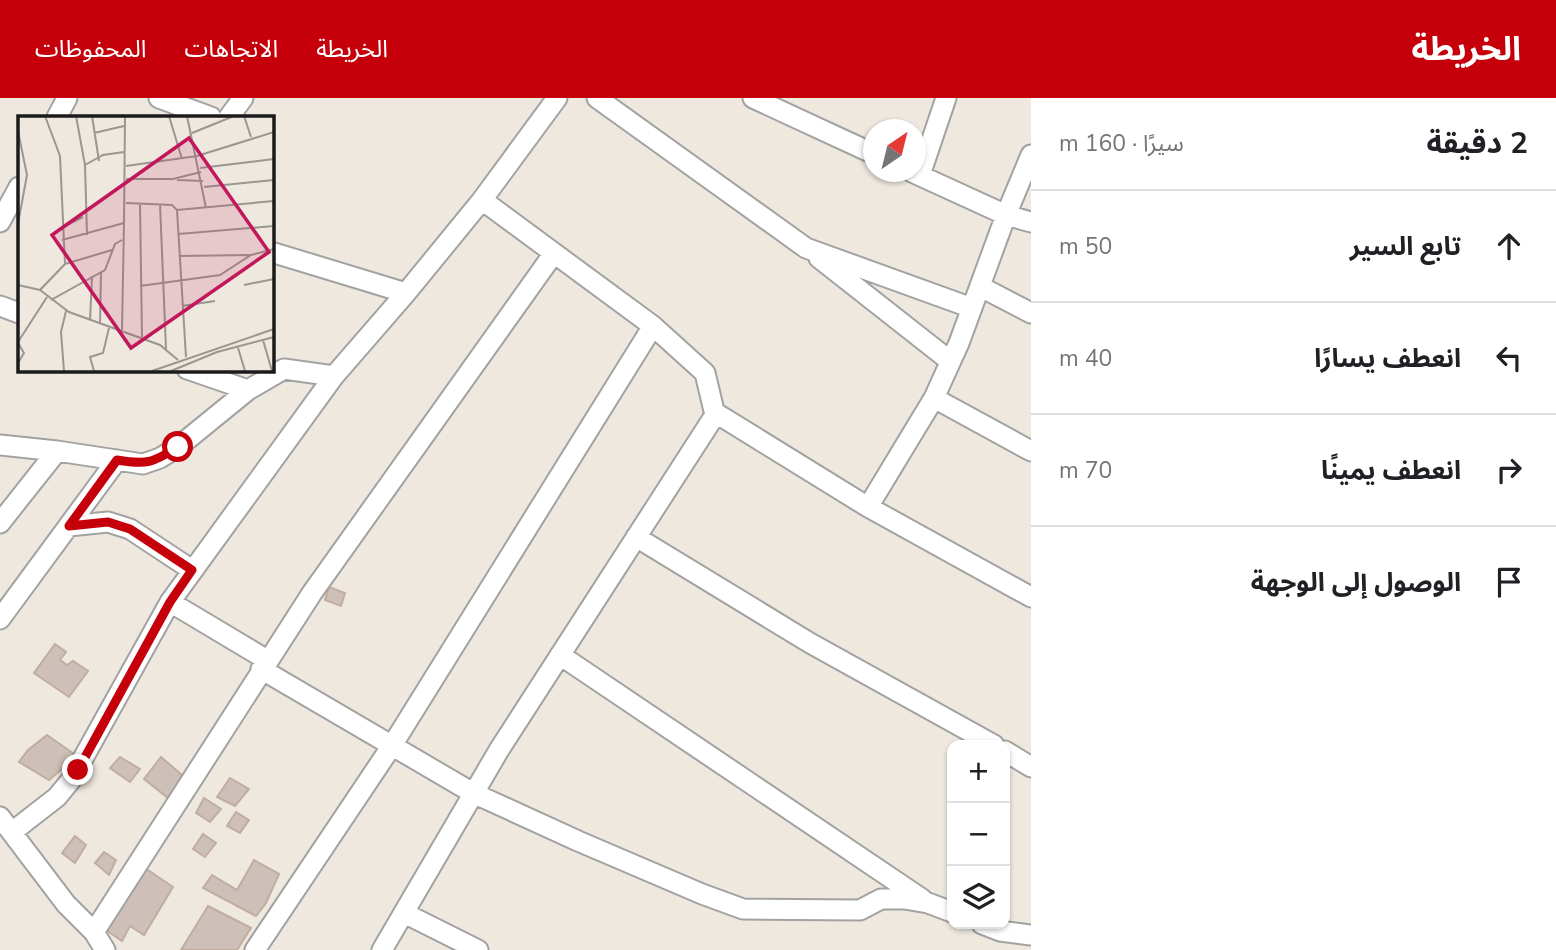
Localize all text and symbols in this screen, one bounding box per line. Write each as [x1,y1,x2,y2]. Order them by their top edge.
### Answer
text: الخريطة [1411,27,1521,72]
text: المحفوظات [35,33,146,65]
text: الاتجاهات [184,33,278,65]
text: الخريطة [316,33,388,65]
inset map [18,116,273,371]
north arrow [863,119,926,182]
text: 2 دقيقة [1426,123,1528,164]
text: سيرًا · 160 m [1059,128,1184,159]
icon: ahead [1490,227,1528,265]
text: تابع السير [1350,229,1461,264]
text: 50 m [1059,231,1112,262]
icon: left [1490,339,1528,377]
text: انعطف يسارًا [1314,341,1461,376]
text: 40 m [1059,343,1112,374]
route start [162,431,193,462]
icon: right [1490,451,1528,489]
text: انعطف يمينًا [1321,453,1461,488]
text: 70 m [1059,455,1112,486]
icon: arrive [1490,563,1528,601]
text: الوصول إلى الوجهة [1251,565,1461,600]
map controls [947,740,1010,929]
button: + [947,740,1010,803]
route end [62,754,93,785]
button: − [947,803,1010,866]
button: layers [947,866,1010,929]

